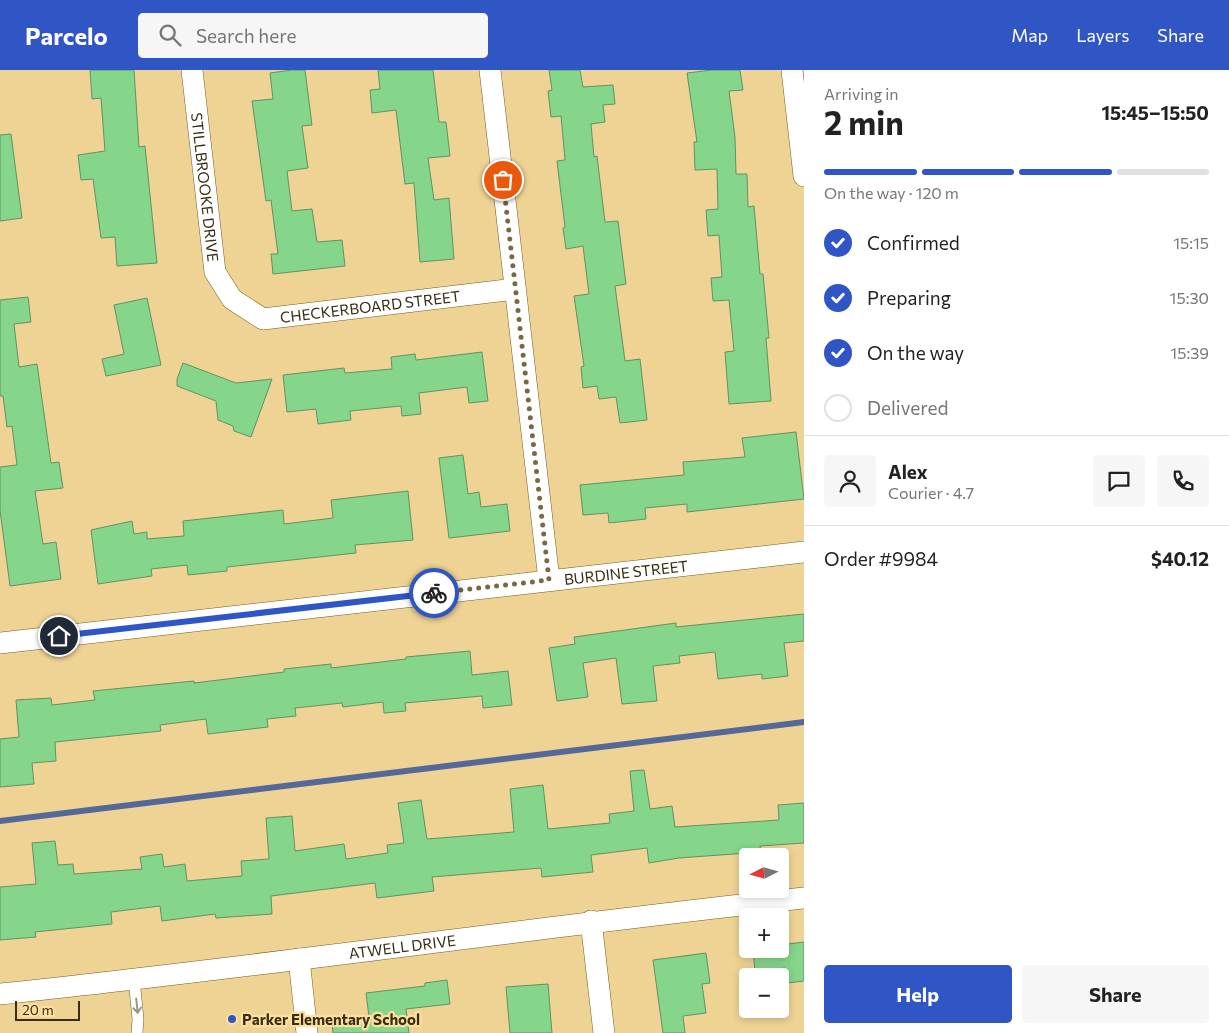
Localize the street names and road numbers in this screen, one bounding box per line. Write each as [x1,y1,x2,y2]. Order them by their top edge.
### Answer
street label: STILLBROOKE DRIVE [188,112,223,263]
street label: CHECKERBOARD STREET [279,287,462,326]
street label: BURDINE STREET [563,556,689,588]
street label: ATWELL DRIVE [348,931,457,962]

